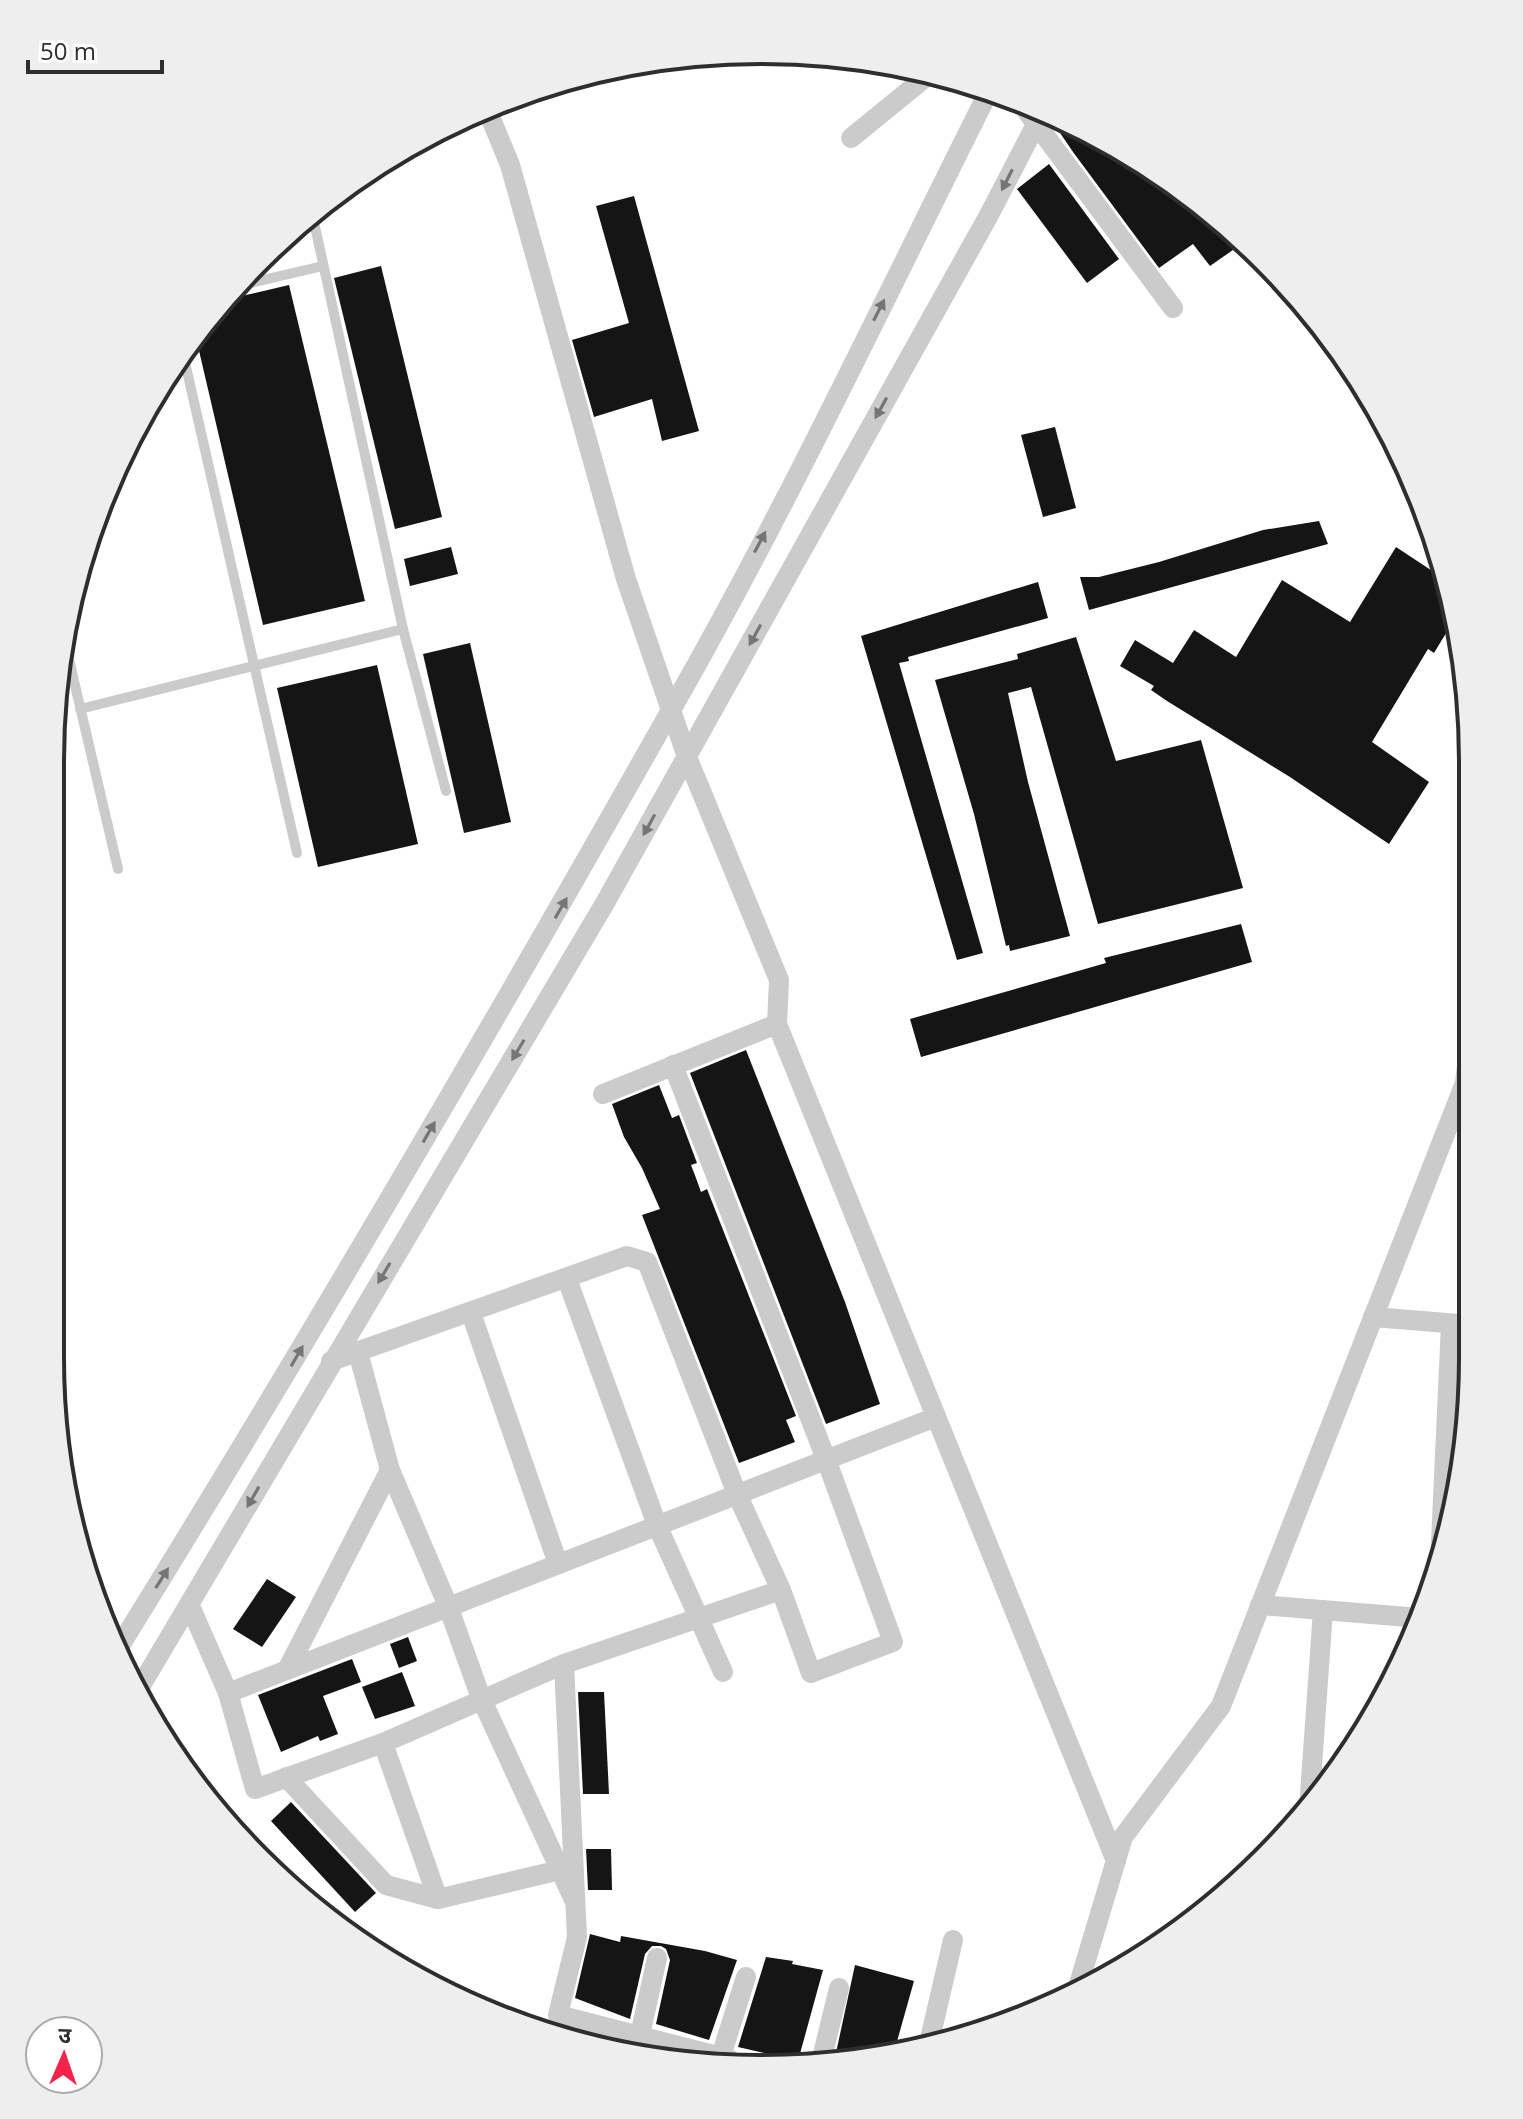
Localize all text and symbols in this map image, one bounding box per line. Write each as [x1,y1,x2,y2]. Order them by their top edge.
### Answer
scale bar [28,24,162,74]
text: 50 m [40,34,96,67]
one-way arrow [1000,169,1013,192]
one-way arrow [872,299,886,322]
one-way arrow [875,397,889,419]
one-way arrow [753,530,766,553]
one-way arrow [748,624,762,646]
one-way arrow [642,814,656,837]
one-way arrow [554,896,568,919]
one-way arrow [511,1039,525,1061]
one-way arrow [422,1121,436,1143]
one-way arrow [378,1262,392,1284]
one-way arrow [290,1345,304,1367]
one-way arrow [246,1486,260,1509]
one-way arrow [154,1567,168,1589]
north arrow [24,2015,104,2095]
text: उ [58,2019,73,2049]

